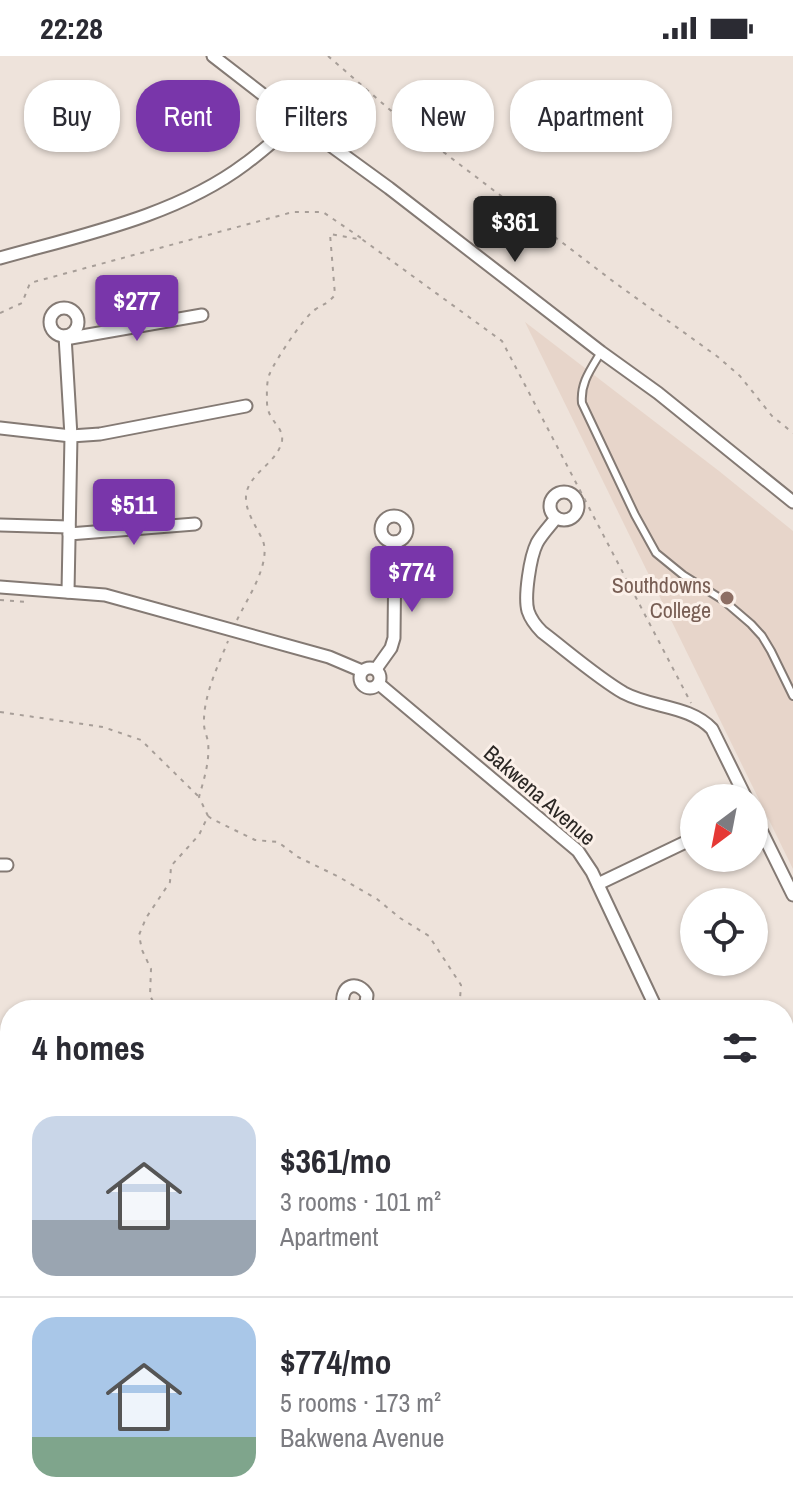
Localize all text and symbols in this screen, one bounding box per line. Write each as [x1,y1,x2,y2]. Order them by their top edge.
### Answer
text: 22:28 [40,8,103,48]
chip: Buy [24,80,120,152]
chip: Rent [136,80,240,152]
chip: Filters [256,80,376,152]
chip: New [392,80,494,152]
chip: Apartment [510,80,672,152]
pin: $361 [468,196,562,264]
text: $361 [491,204,539,239]
pin: $277 [90,275,184,343]
text: $277 [113,283,161,318]
pin: $511 [87,479,181,547]
text: $511 [111,487,157,522]
pin: $774 [365,546,459,614]
text: $774 [388,554,436,589]
place label: Southdowns College [612,570,711,625]
marker: Southdowns College [718,589,736,607]
street label: Bakwena Avenue [478,738,602,852]
north arrow [680,784,768,872]
map controls [680,784,768,976]
button: locate [680,888,768,976]
text: 4 homes [32,1025,145,1071]
icon: filters [718,1026,762,1070]
text: $361/mo [280,1138,392,1184]
icon: home [96,1148,192,1244]
text: 3 rooms · 101 m² [280,1184,441,1219]
text: Apartment [280,1219,378,1254]
text: $774/mo [280,1339,392,1385]
icon: home [96,1349,192,1445]
text: 5 rooms · 173 m² [280,1385,441,1420]
text: Bakwena Avenue [280,1420,444,1455]

